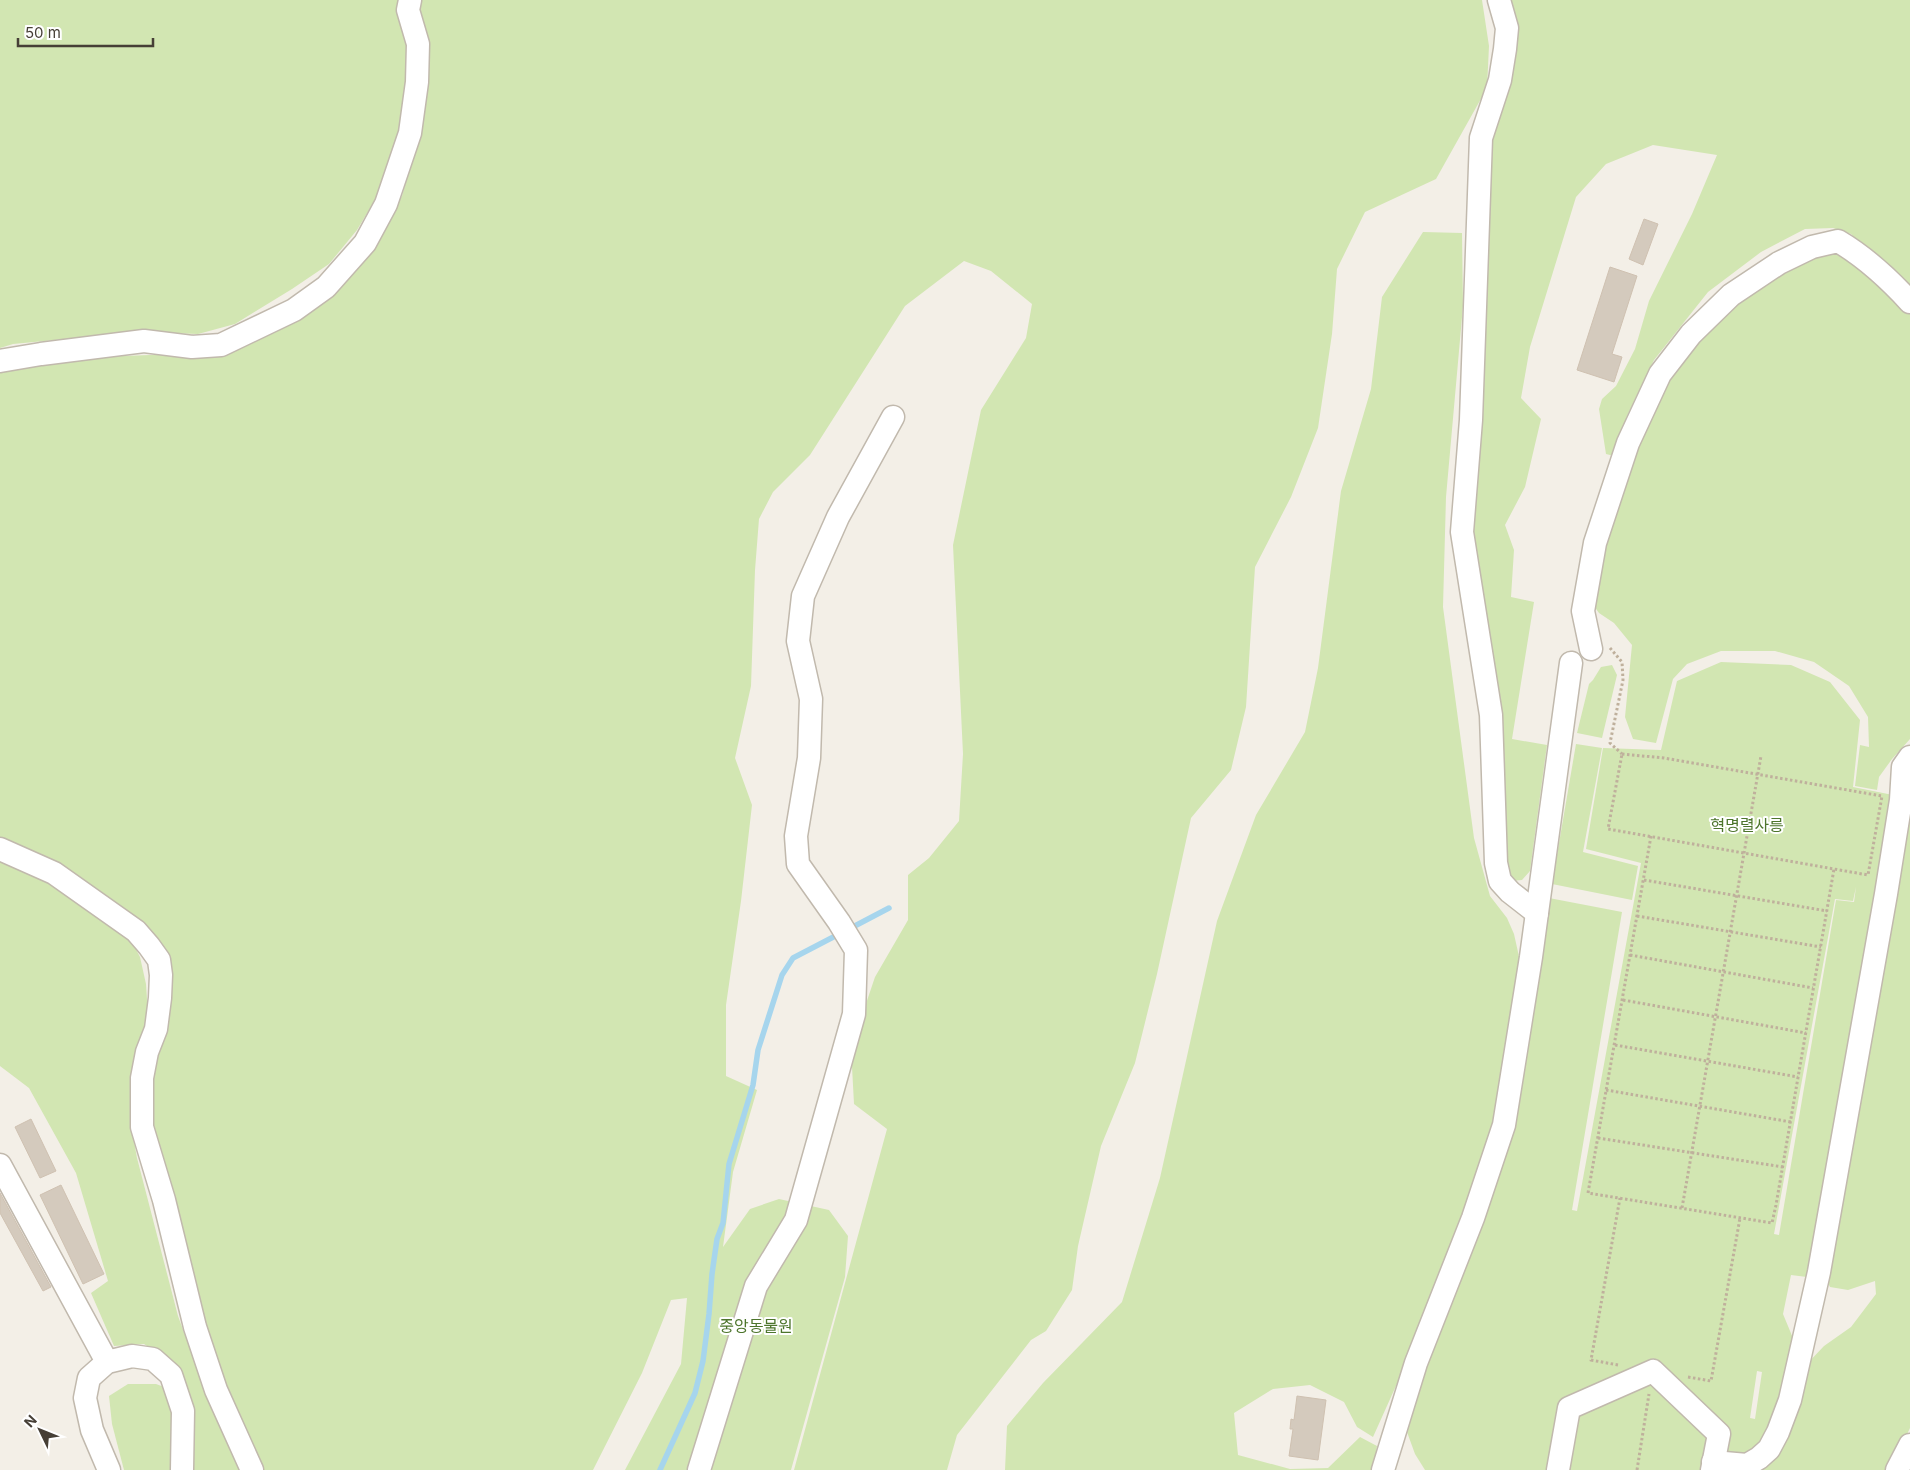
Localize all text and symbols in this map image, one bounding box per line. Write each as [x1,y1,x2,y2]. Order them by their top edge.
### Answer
scale bar [18,15,152,47]
text: 50 m [25,23,61,42]
park label: 혁명렬사릉 [1710,815,1784,835]
park label: 중앙동물원 [719,1316,793,1336]
north arrow [15,1405,65,1455]
text: N [20,1411,40,1430]

